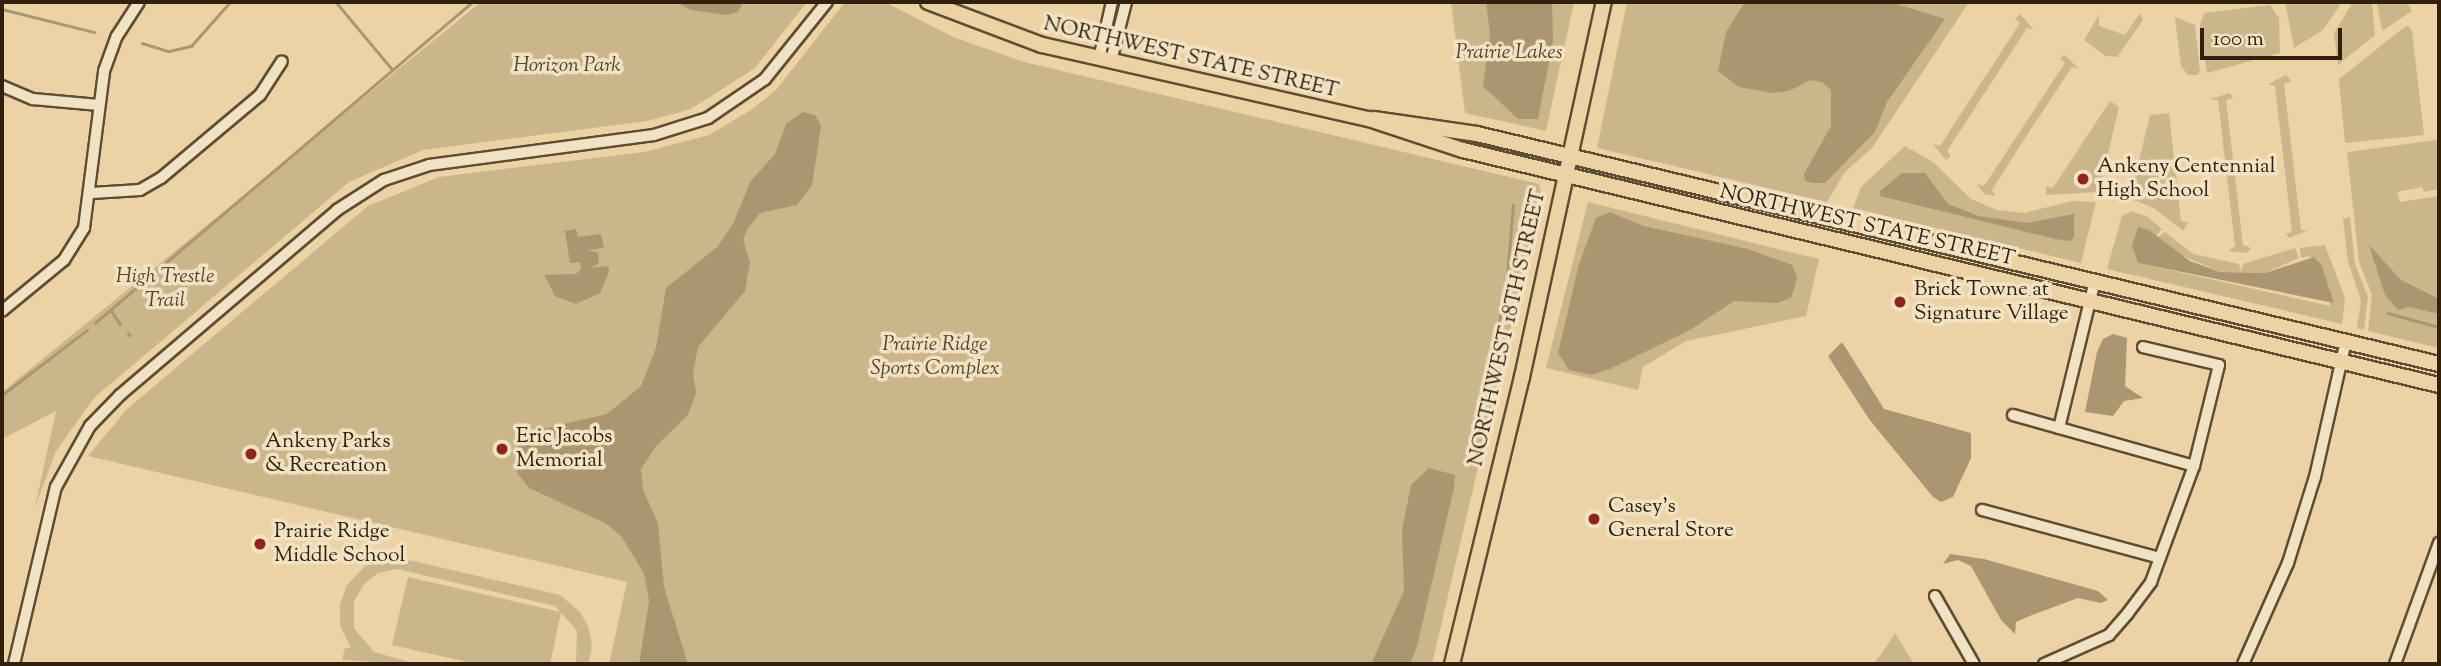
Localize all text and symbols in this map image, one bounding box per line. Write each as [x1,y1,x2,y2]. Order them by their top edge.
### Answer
street label: NORTHWEST STATE STREET [1041,12,1341,104]
scale bar [2203,14,2345,58]
text: 100 m [2213,25,2264,55]
park label: Prairie Lakes [1456,40,1562,66]
park label: Horizon Park [513,53,621,79]
place label: Ankeny Centennial High School [2097,154,2276,204]
marker: Ankeny Centennial High School [2075,171,2091,187]
street label: NORTHWEST STATE STREET [1717,180,2017,272]
street label: NORTHWEST 18TH STREET [1464,187,1552,469]
park label: High Trestle Trail [116,264,214,314]
place label: Brick Towne at Signature Village [1914,277,2069,327]
marker: Brick Towne at Signature Village [1892,294,1908,310]
park label: Prairie Ridge Sports Complex [871,332,999,382]
place label: Eric Jacobs Memorial [516,424,612,474]
place label: Ankeny Parks & Recreation [265,429,390,479]
marker: Eric Jacobs Memorial [494,441,510,457]
marker: Ankeny Parks & Recreation [243,446,259,462]
place label: Casey's General Store [1608,494,1734,544]
marker: Casey's General Store [1586,511,1602,527]
place label: Prairie Ridge Middle School [274,519,405,569]
marker: Prairie Ridge Middle School [252,536,268,552]

